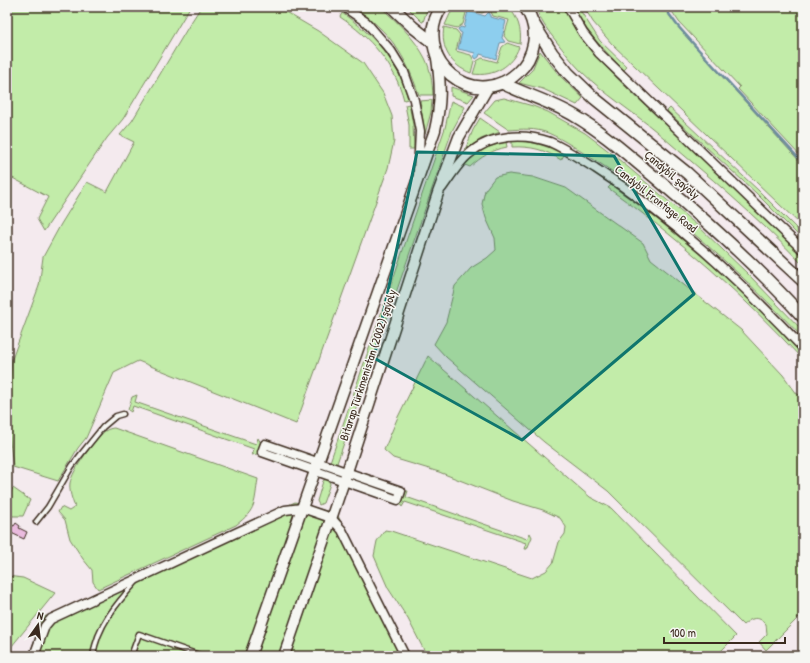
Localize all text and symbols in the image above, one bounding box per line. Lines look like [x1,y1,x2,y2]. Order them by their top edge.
street label: Çandybil şaýoly [641,146,704,203]
street label: Candybil Frontage Road [611,161,702,237]
street label: Bitarap Türkmenistan (2002) şaýoly [335,287,400,443]
north arrow [18,605,58,645]
text: N [36,608,45,623]
scale bar [664,619,785,645]
text: 100 m [670,624,696,641]

